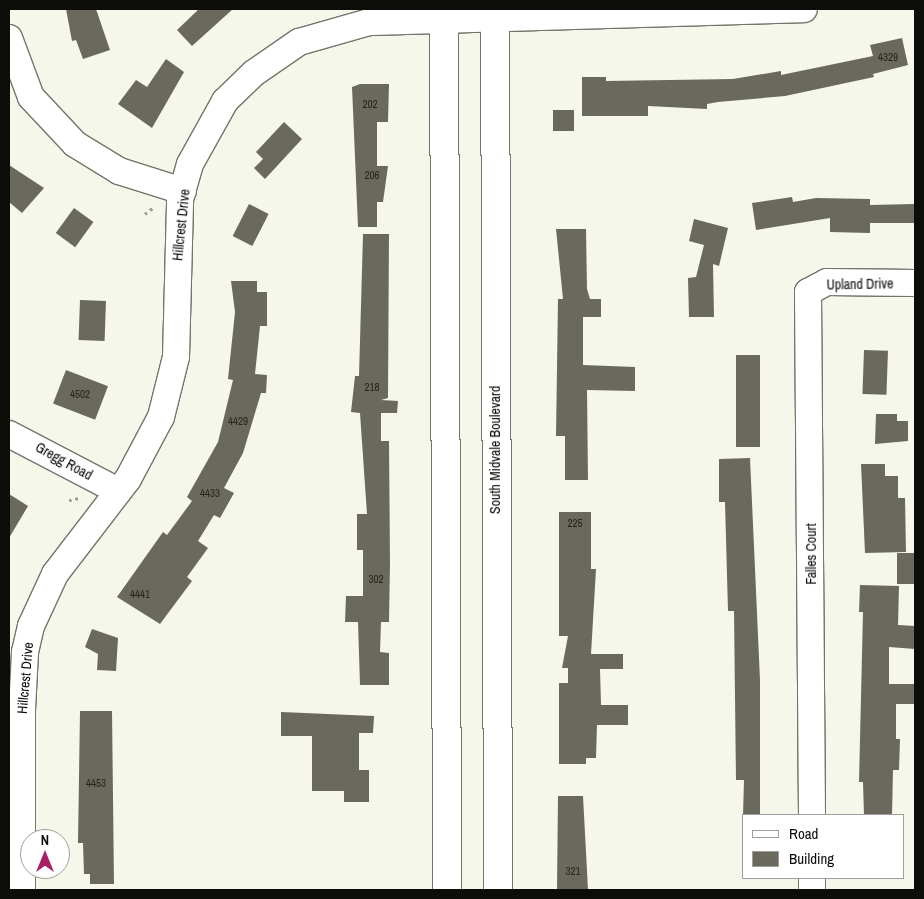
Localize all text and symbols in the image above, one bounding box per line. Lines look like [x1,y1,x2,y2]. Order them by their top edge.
house number: 4329 [878,50,898,64]
house number: 202 [362,97,378,111]
house number: 206 [364,168,380,182]
street label: Hillcrest Drive [169,188,193,262]
street label: Upland Drive [826,275,894,293]
house number: 218 [364,380,380,394]
street label: South Midvale Boulevard [487,386,503,514]
house number: 4502 [70,387,90,401]
house number: 4429 [228,414,248,428]
street label: Gregg Road [33,438,95,484]
house number: 4433 [200,486,220,500]
house number: 225 [567,516,583,530]
street label: Falles Court [803,523,819,585]
house number: 302 [368,572,384,586]
house number: 4441 [130,587,150,601]
street label: Hillcrest Drive [13,641,37,715]
house number: 4453 [86,776,106,790]
legend [742,814,904,879]
text: Road [789,823,818,844]
north arrow [20,829,70,879]
text: N [41,831,49,849]
text: Building [789,848,834,869]
house number: 321 [565,864,581,878]

